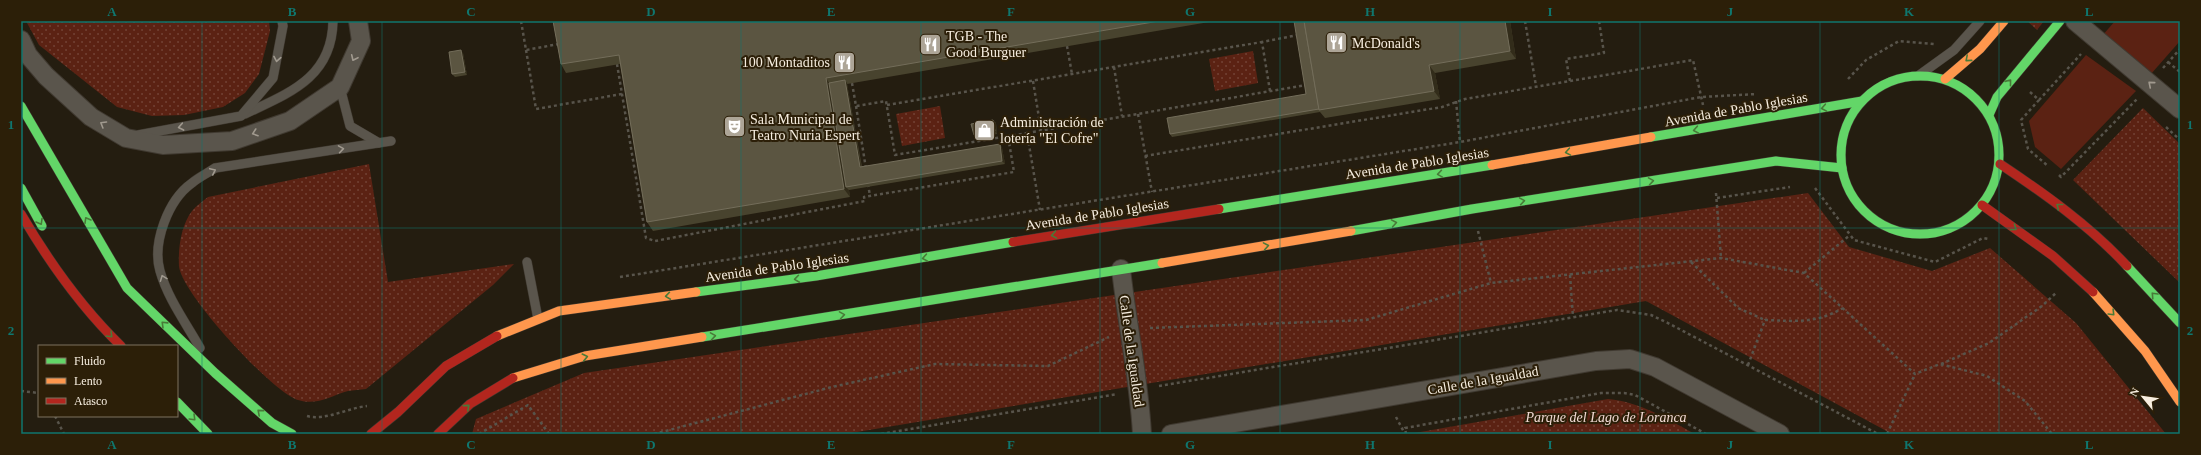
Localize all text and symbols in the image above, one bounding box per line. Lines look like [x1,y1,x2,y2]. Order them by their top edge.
text: A [107,4,117,19]
text: B [288,4,297,19]
text: C [466,4,476,19]
text: D [646,4,656,19]
text: E [827,4,835,19]
text: F [1007,4,1015,19]
text: G [1185,4,1195,19]
text: H [1365,4,1375,19]
text: I [1547,4,1553,19]
text: J [1727,4,1734,19]
text: K [1904,4,1915,19]
text: L [2085,4,2094,19]
place label: TGB - The Good Burguer [946,29,1027,60]
restaurant icon: McDonald's [1324,30,1350,56]
restaurant icon: TGB - The Good Burguer [918,31,944,57]
place label: McDonald's [1352,36,1420,51]
restaurant icon: 100 Montaditos [832,49,858,75]
one-way arrow [351,54,359,61]
place label: 100 Montaditos [742,55,830,70]
one-way arrow [1965,55,1973,62]
one-way arrow [273,56,282,63]
one-way arrow [2005,79,2012,86]
one-way arrow [2148,81,2155,88]
street label: Avenida de Pablo Iglesias [1664,90,1809,129]
one-way arrow [1821,103,1827,112]
place label: Sala Municipal de Teatro Nuria Espert [750,112,860,143]
theatre icon: Sala Municipal de Teatro Nuria Espert [722,114,748,140]
place label: Administración de lotería "El Cofre" [1000,115,1104,146]
text: 1 [8,117,14,132]
shop icon: Administración de lotería "El Cofre" [972,117,998,143]
text: 1 [2187,117,2193,132]
one-way arrow [100,121,107,128]
one-way arrow [178,122,184,131]
one-way arrow [1693,126,1699,134]
one-way arrow [251,129,258,137]
one-way arrow [338,145,344,154]
street label: Avenida de Pablo Iglesias [1344,145,1490,182]
one-way arrow [1565,147,1571,156]
one-way arrow [209,168,216,176]
one-way arrow [1437,169,1443,177]
one-way arrow [1647,177,1654,186]
street label: Avenida de Pablo Iglesias [1024,196,1170,233]
one-way arrow [1519,197,1525,206]
one-way arrow [2056,203,2063,210]
one-way arrow [85,217,92,224]
one-way arrow [36,218,43,225]
one-way arrow [1391,219,1397,228]
one-way arrow [2010,223,2017,231]
one-way arrow [1050,231,1057,239]
one-way arrow [1263,242,1269,251]
street label: Avenida de Pablo Iglesias [704,250,850,285]
one-way arrow [922,253,929,261]
one-way arrow [159,274,167,281]
one-way arrow [794,274,800,283]
one-way arrow [665,291,671,300]
one-way arrow [2151,292,2158,299]
street label: Calle de la Igualdad [1116,294,1147,408]
one-way arrow [2107,308,2114,316]
one-way arrow [838,311,845,320]
one-way arrow [161,321,169,329]
text: 2 [8,323,14,338]
text: 2 [2187,323,2193,338]
one-way arrow [105,330,113,338]
one-way arrow [710,332,716,341]
legend [38,345,178,417]
one-way arrow [582,353,588,361]
text: Fluido [74,354,105,368]
street label: Calle de la Igualdad [1426,363,1540,398]
text: Lento [74,374,102,388]
north arrow [2123,377,2163,417]
text: N [2127,386,2141,399]
text: Atasco [74,394,107,408]
one-way arrow [462,405,470,412]
one-way arrow [257,410,264,417]
park label: Parque del Lago de Loranca [1524,410,1687,425]
one-way arrow [188,413,196,421]
text: A [107,437,117,452]
text: B [288,437,297,452]
text: C [466,437,476,452]
text: D [646,437,656,452]
text: E [827,437,835,452]
text: F [1007,437,1015,452]
text: G [1185,437,1195,452]
text: H [1365,437,1375,452]
text: I [1547,437,1553,452]
text: J [1727,437,1734,452]
text: K [1904,437,1915,452]
text: L [2085,437,2094,452]

